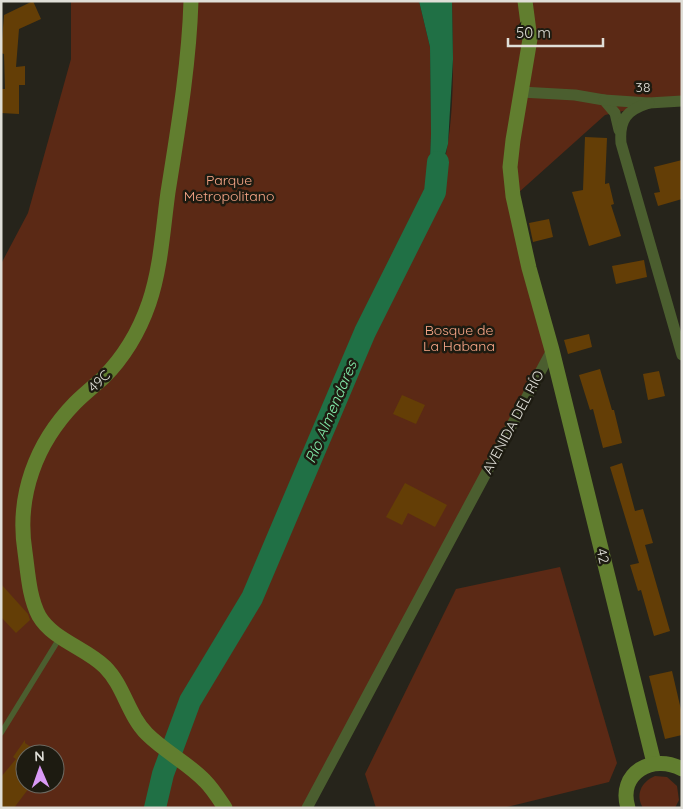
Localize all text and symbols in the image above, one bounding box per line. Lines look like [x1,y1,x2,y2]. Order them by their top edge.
scale bar [508,15,603,47]
text: 50 m [516,23,551,42]
street label: 38 [636,78,650,96]
park label: Parque Metropolitano [184,171,274,205]
park label: Bosque de La Habana [423,321,495,355]
water label: Río Almendares [300,357,361,466]
street label: 49C [84,366,114,396]
street label: AVENIDA DEL RÍO [478,367,548,477]
street label: 42 [592,546,614,566]
north arrow [15,744,65,794]
text: N [34,747,45,765]

